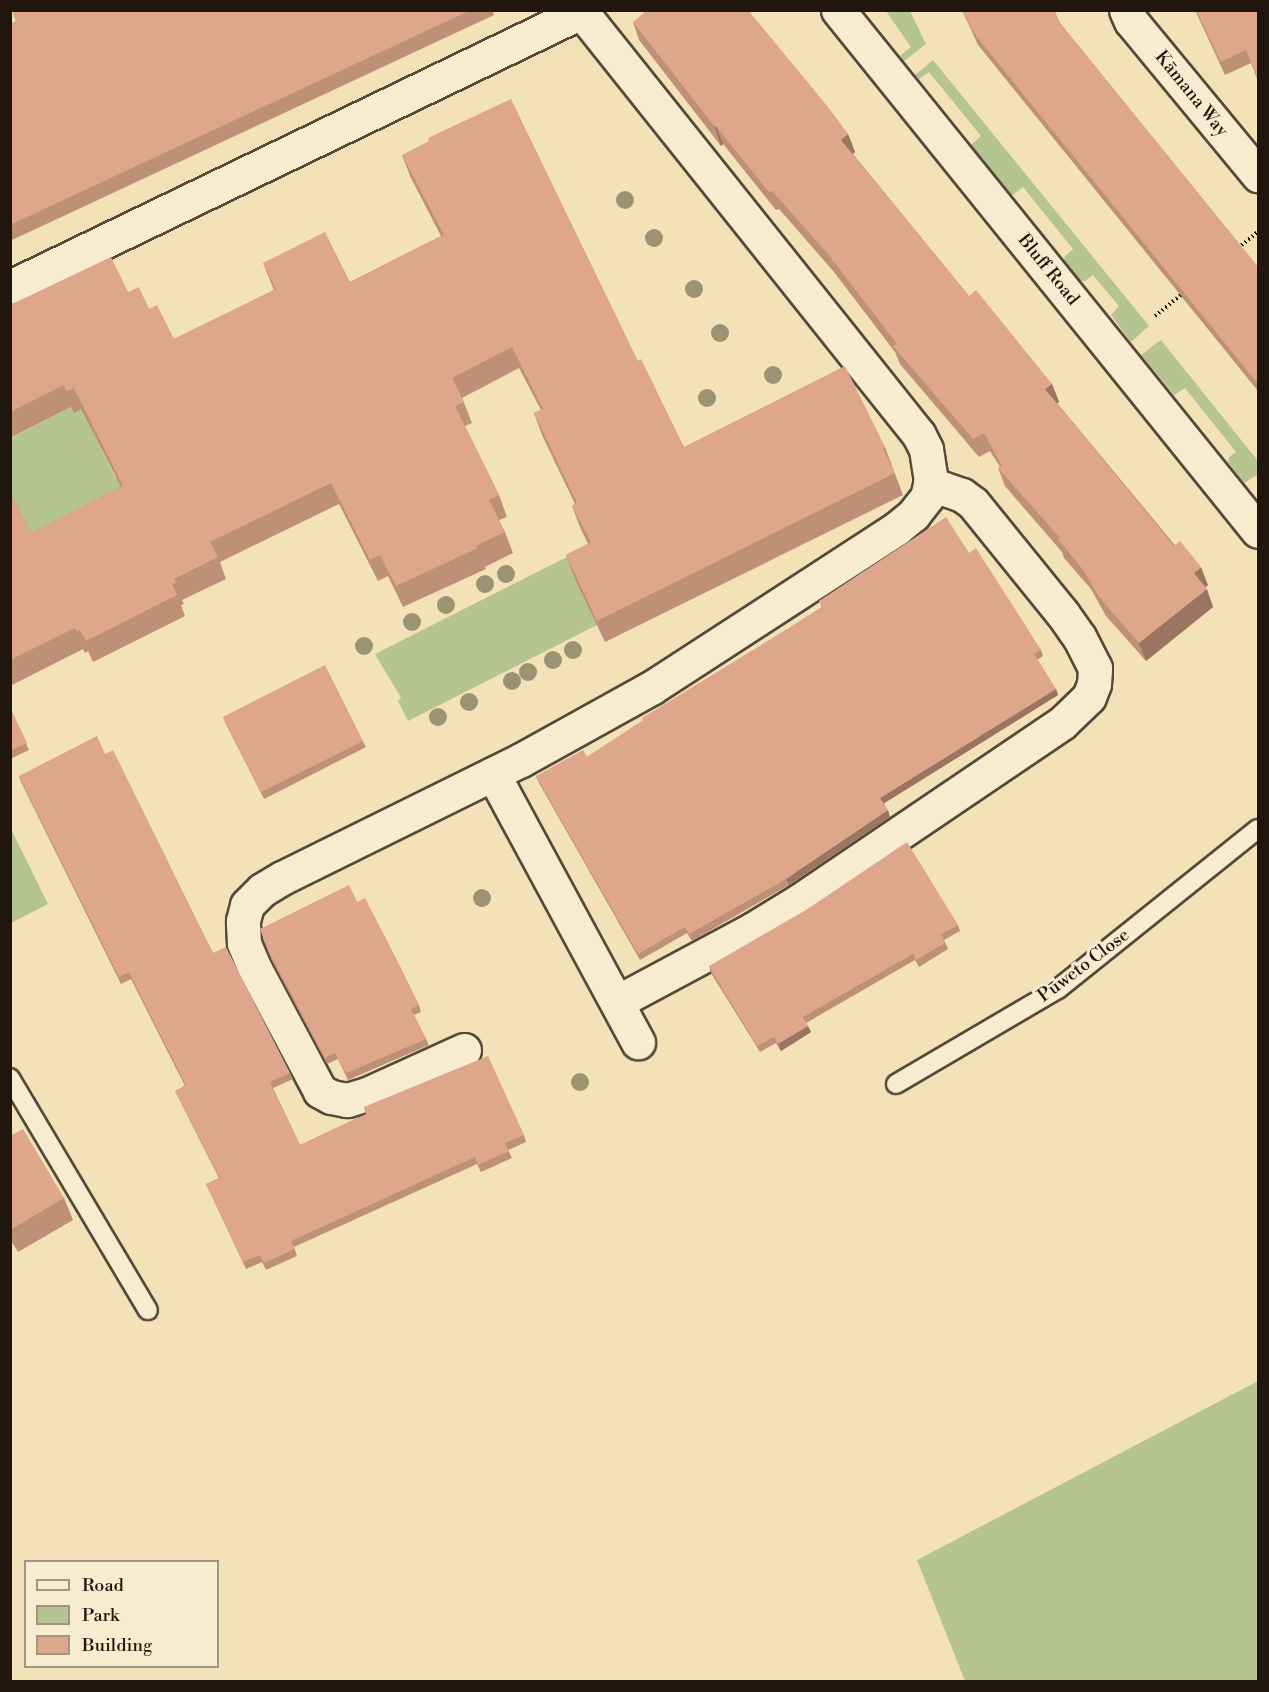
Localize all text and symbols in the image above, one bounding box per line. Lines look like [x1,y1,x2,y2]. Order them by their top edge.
street label: Kāmana Way [1150,47,1232,141]
street label: Bluff Road [1013,230,1083,310]
street label: Pūweto Close [1034,925,1134,1007]
legend [24,1560,219,1668]
text: Road [82,1574,124,1597]
text: Park [82,1604,119,1627]
text: Building [82,1634,152,1657]

